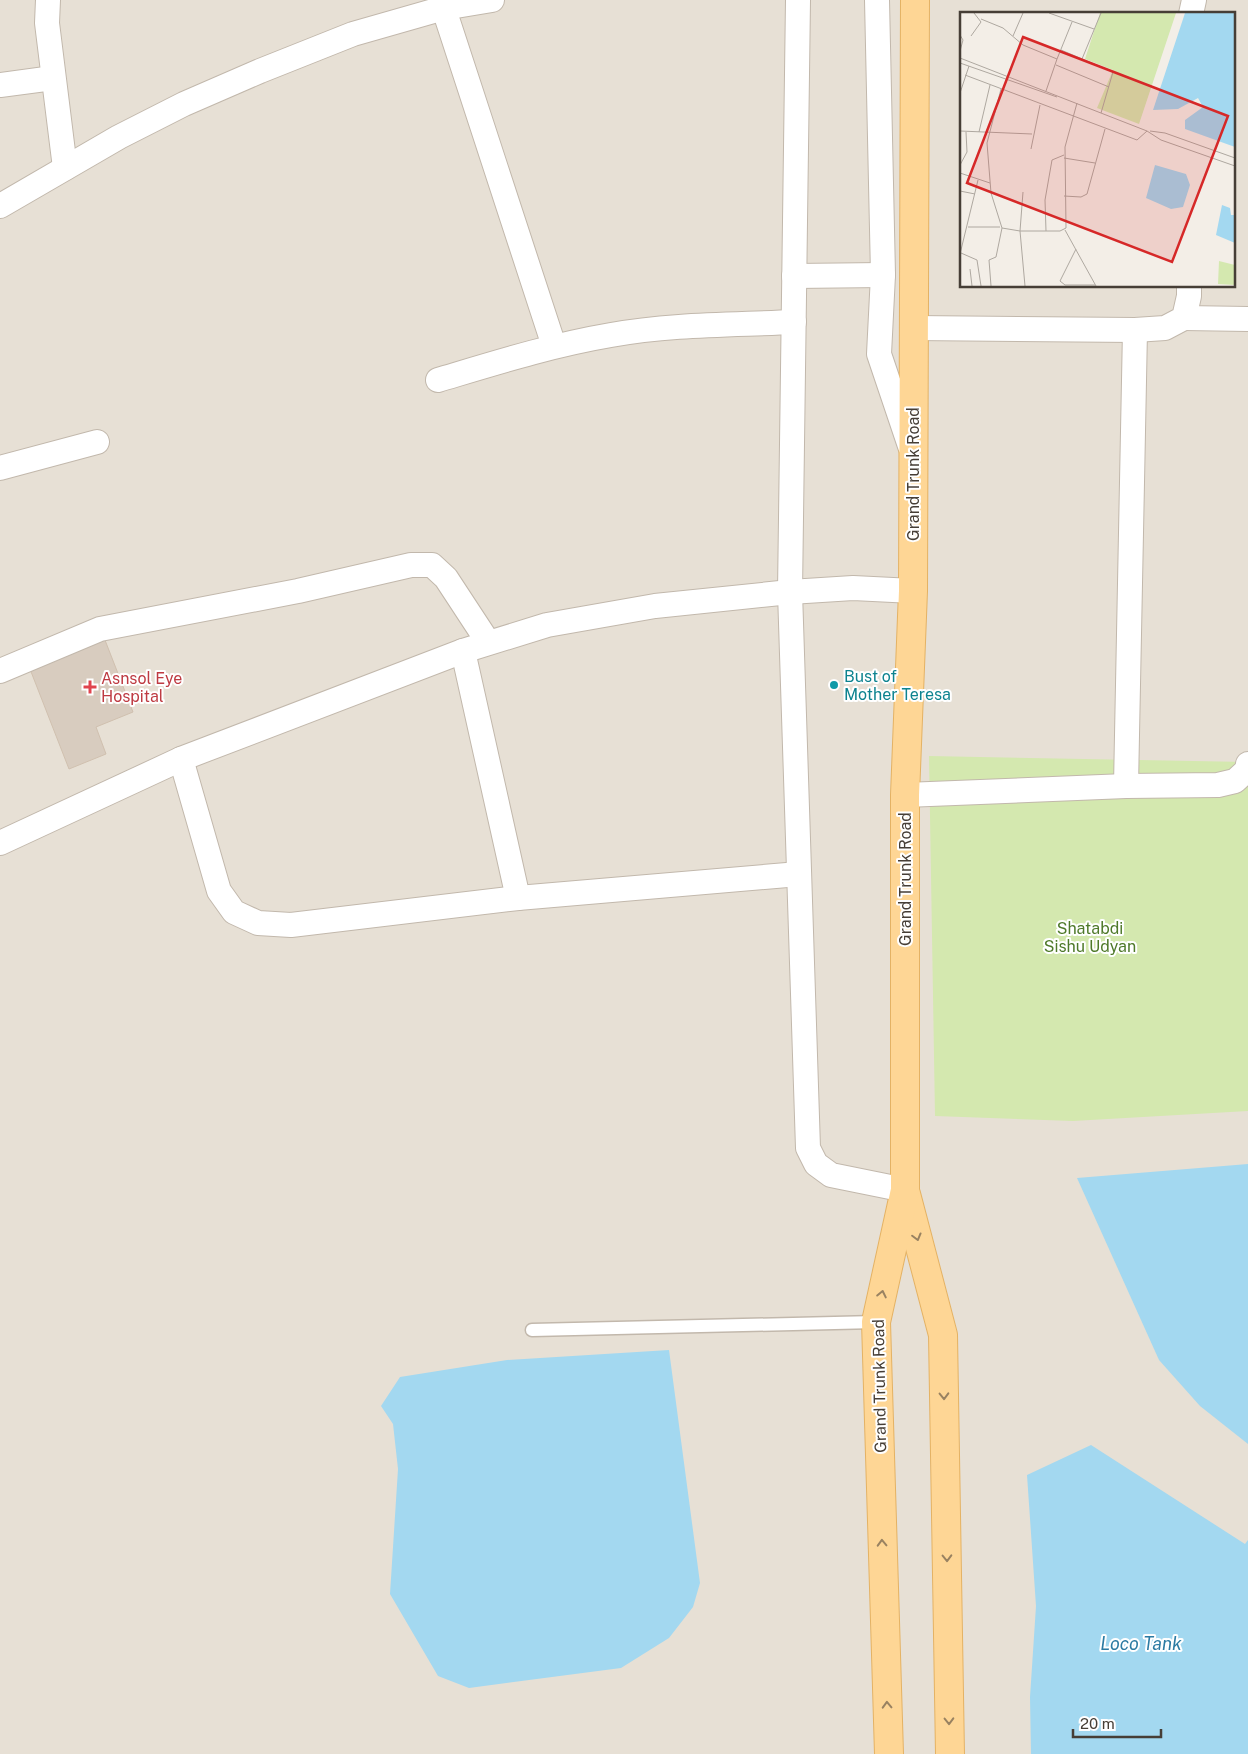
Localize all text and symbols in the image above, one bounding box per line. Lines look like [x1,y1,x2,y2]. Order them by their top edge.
inset map [960,12,1236,288]
street label: Grand Trunk Road [904,407,923,541]
place label: Bust of Mother Teresa [844,667,951,704]
place label: Asnsol Eye Hospital [101,669,182,706]
marker: Bust of Mother Teresa [828,679,840,691]
marker: Asnsol Eye Hospital [83,680,97,694]
street label: Grand Trunk Road [896,812,915,946]
park label: Shatabdi Sishu Udyan [1044,919,1136,956]
one-way arrow [912,1232,922,1240]
one-way arrow [876,1289,887,1298]
street label: Grand Trunk Road [869,1319,890,1453]
one-way arrow [939,1392,949,1400]
one-way arrow [877,1539,888,1547]
one-way arrow [942,1555,952,1563]
water label: Loco Tank [1100,1633,1182,1654]
one-way arrow [882,1701,893,1709]
scale bar [1073,1706,1160,1738]
text: 20 m [1080,1715,1115,1732]
one-way arrow [944,1718,954,1725]

